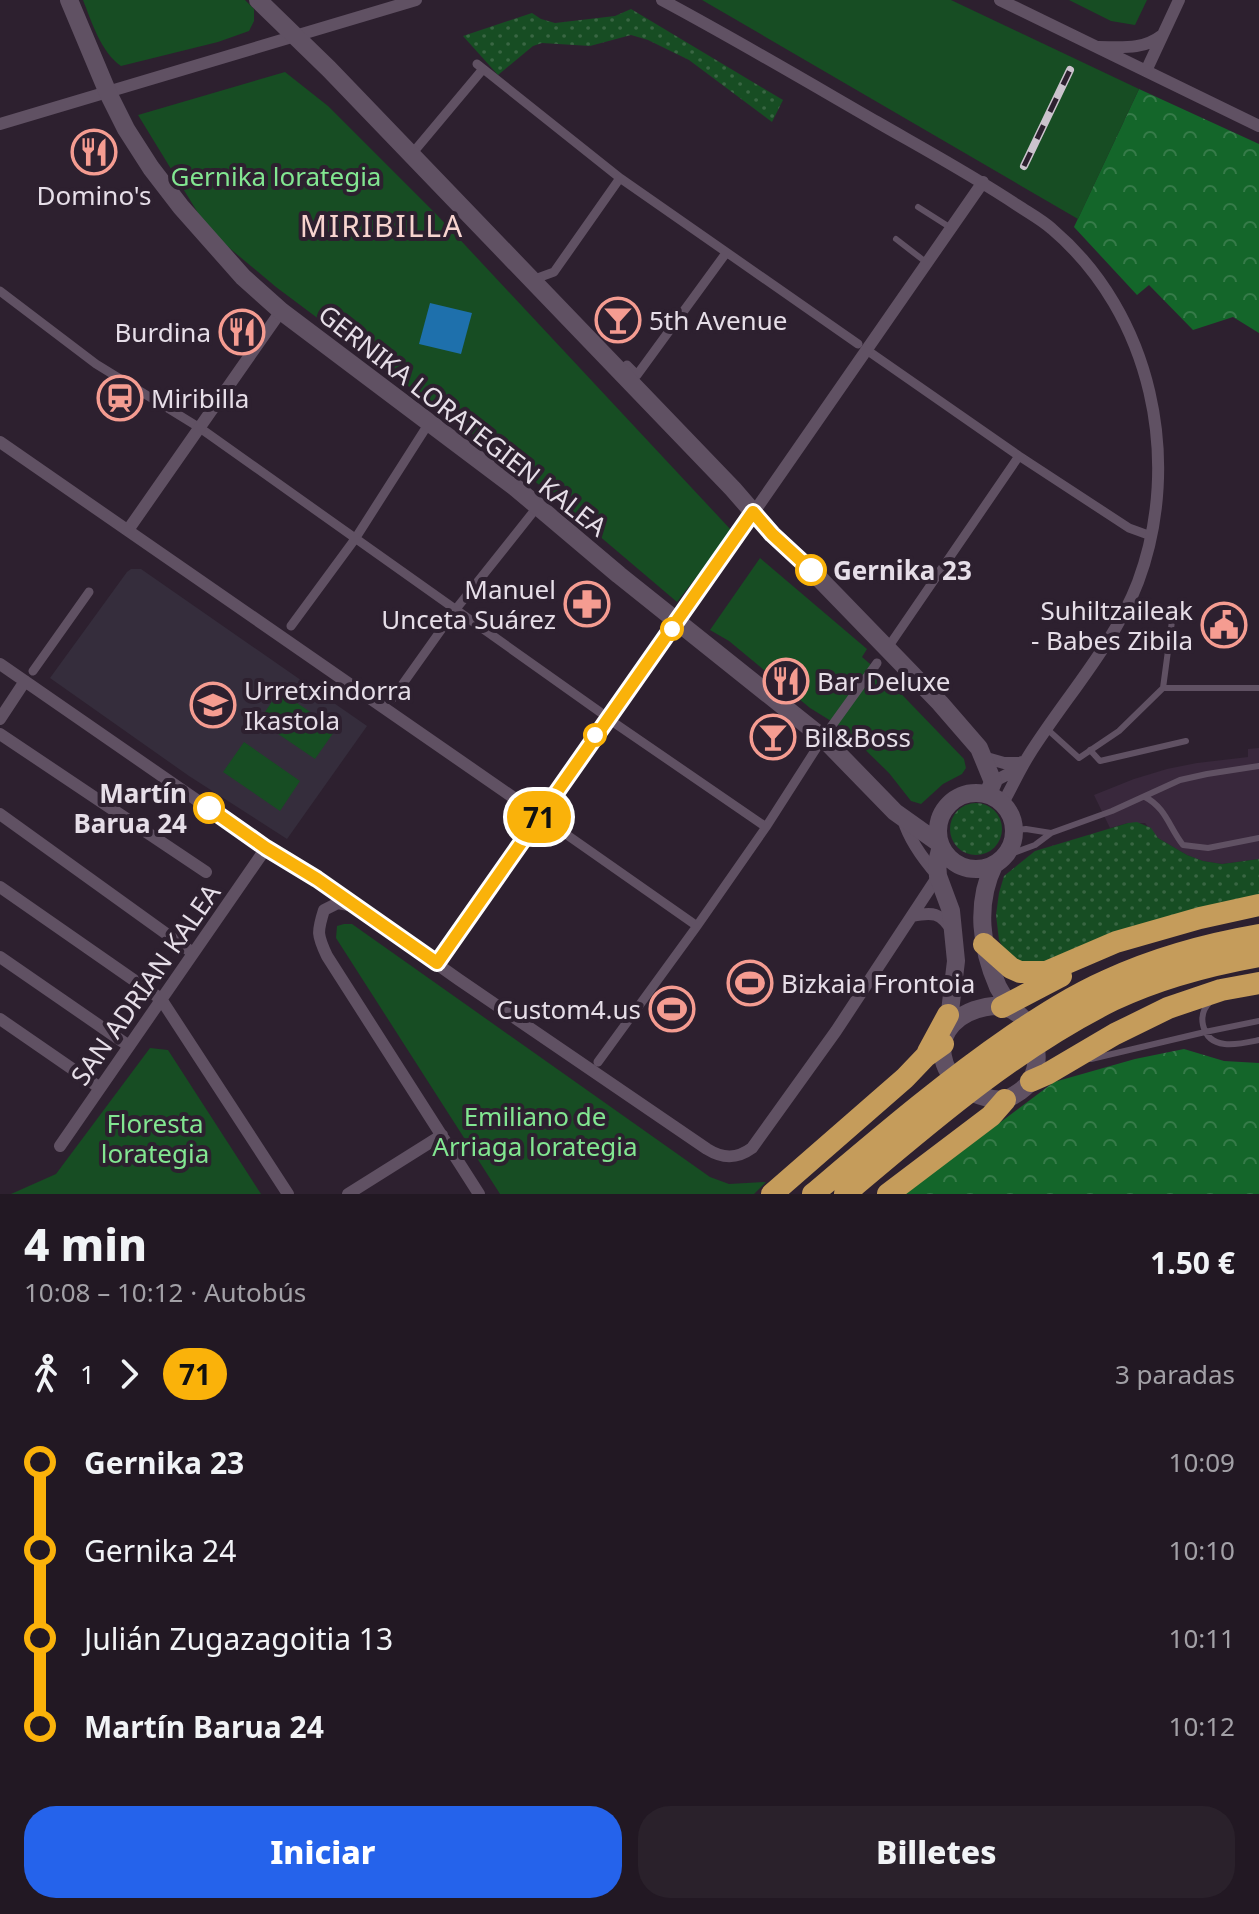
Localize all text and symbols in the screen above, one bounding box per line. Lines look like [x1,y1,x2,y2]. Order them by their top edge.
restaurant icon: Domino's [70,128,118,176]
park label: Gernika lorategia [171,158,381,194]
place label: Domino's [37,177,151,213]
district label: MIRIBILLA [300,205,464,246]
street label: GERNIKA LORATEGIEN KALEA [311,296,615,544]
bar icon: 5th Avenue [594,296,642,344]
place label: 5th Avenue [649,302,787,338]
restaurant icon: Burdina [218,308,266,356]
place label: Burdina [114,314,211,350]
station icon: Miribilla [96,374,144,422]
place label: Miribilla [151,380,249,416]
place label: Gernika 23 [833,552,972,588]
marker: Gernika 23 [796,555,826,585]
place label: Manuel Unceta Suárez [381,571,556,637]
pharmacy icon: Manuel Unceta Suárez [563,580,611,628]
place label: Suhiltzaileak - Babes Zibila [1031,592,1193,658]
public building icon: Suhiltzaileak - Babes Zibila [1200,601,1248,649]
unlabelled marker [661,618,683,640]
restaurant icon: Bar Deluxe [762,657,810,705]
place label: Bar Deluxe [817,663,950,699]
place label: Urretxindorra Ikastola [244,672,412,738]
school or university icon: Urretxindorra Ikastola [189,681,237,729]
bar icon: Bil&Boss [749,713,797,761]
place label: Bil&Boss [804,719,911,755]
unlabelled marker [584,724,606,746]
place label: Martín Barua 24 [74,775,187,841]
line badge: 71 [503,791,575,843]
marker: Martín Barua 24 [194,793,224,823]
text: 71 [523,798,555,836]
street label: SAN ADRIAN KALEA [62,876,228,1092]
sports icon: Bizkaia Frontoia [726,959,774,1007]
place label: Bizkaia Frontoia [781,965,975,1001]
sports icon: Custom4.us [648,985,696,1033]
place label: Custom4.us [496,991,641,1027]
park label: Emiliano de Arriaga lorategia [432,1098,638,1164]
park label: Floresta lorategia [101,1105,209,1171]
text: 4 min [24,1214,147,1274]
text: 1.50 € [1150,1242,1235,1283]
text: 10:08 – 10:12 · Autobús [24,1274,306,1310]
icon: walk [24,1352,68,1396]
icon: forward [107,1352,151,1396]
text: 71 [179,1355,211,1393]
text: 1 [80,1356,95,1392]
text: 3 paradas [1115,1356,1235,1392]
text: Gernika 23 [84,1442,244,1483]
text: 10:09 [1169,1444,1235,1480]
text: Gernika 24 [84,1530,236,1571]
text: 10:10 [1169,1532,1235,1568]
text: Julián Zugazagoitia 13 [84,1618,393,1659]
text: 10:11 [1169,1620,1235,1656]
text: Martín Barua 24 [84,1706,324,1747]
text: 10:12 [1169,1708,1235,1744]
button: Iniciar [24,1806,622,1898]
button: Billetes [638,1806,1235,1898]

